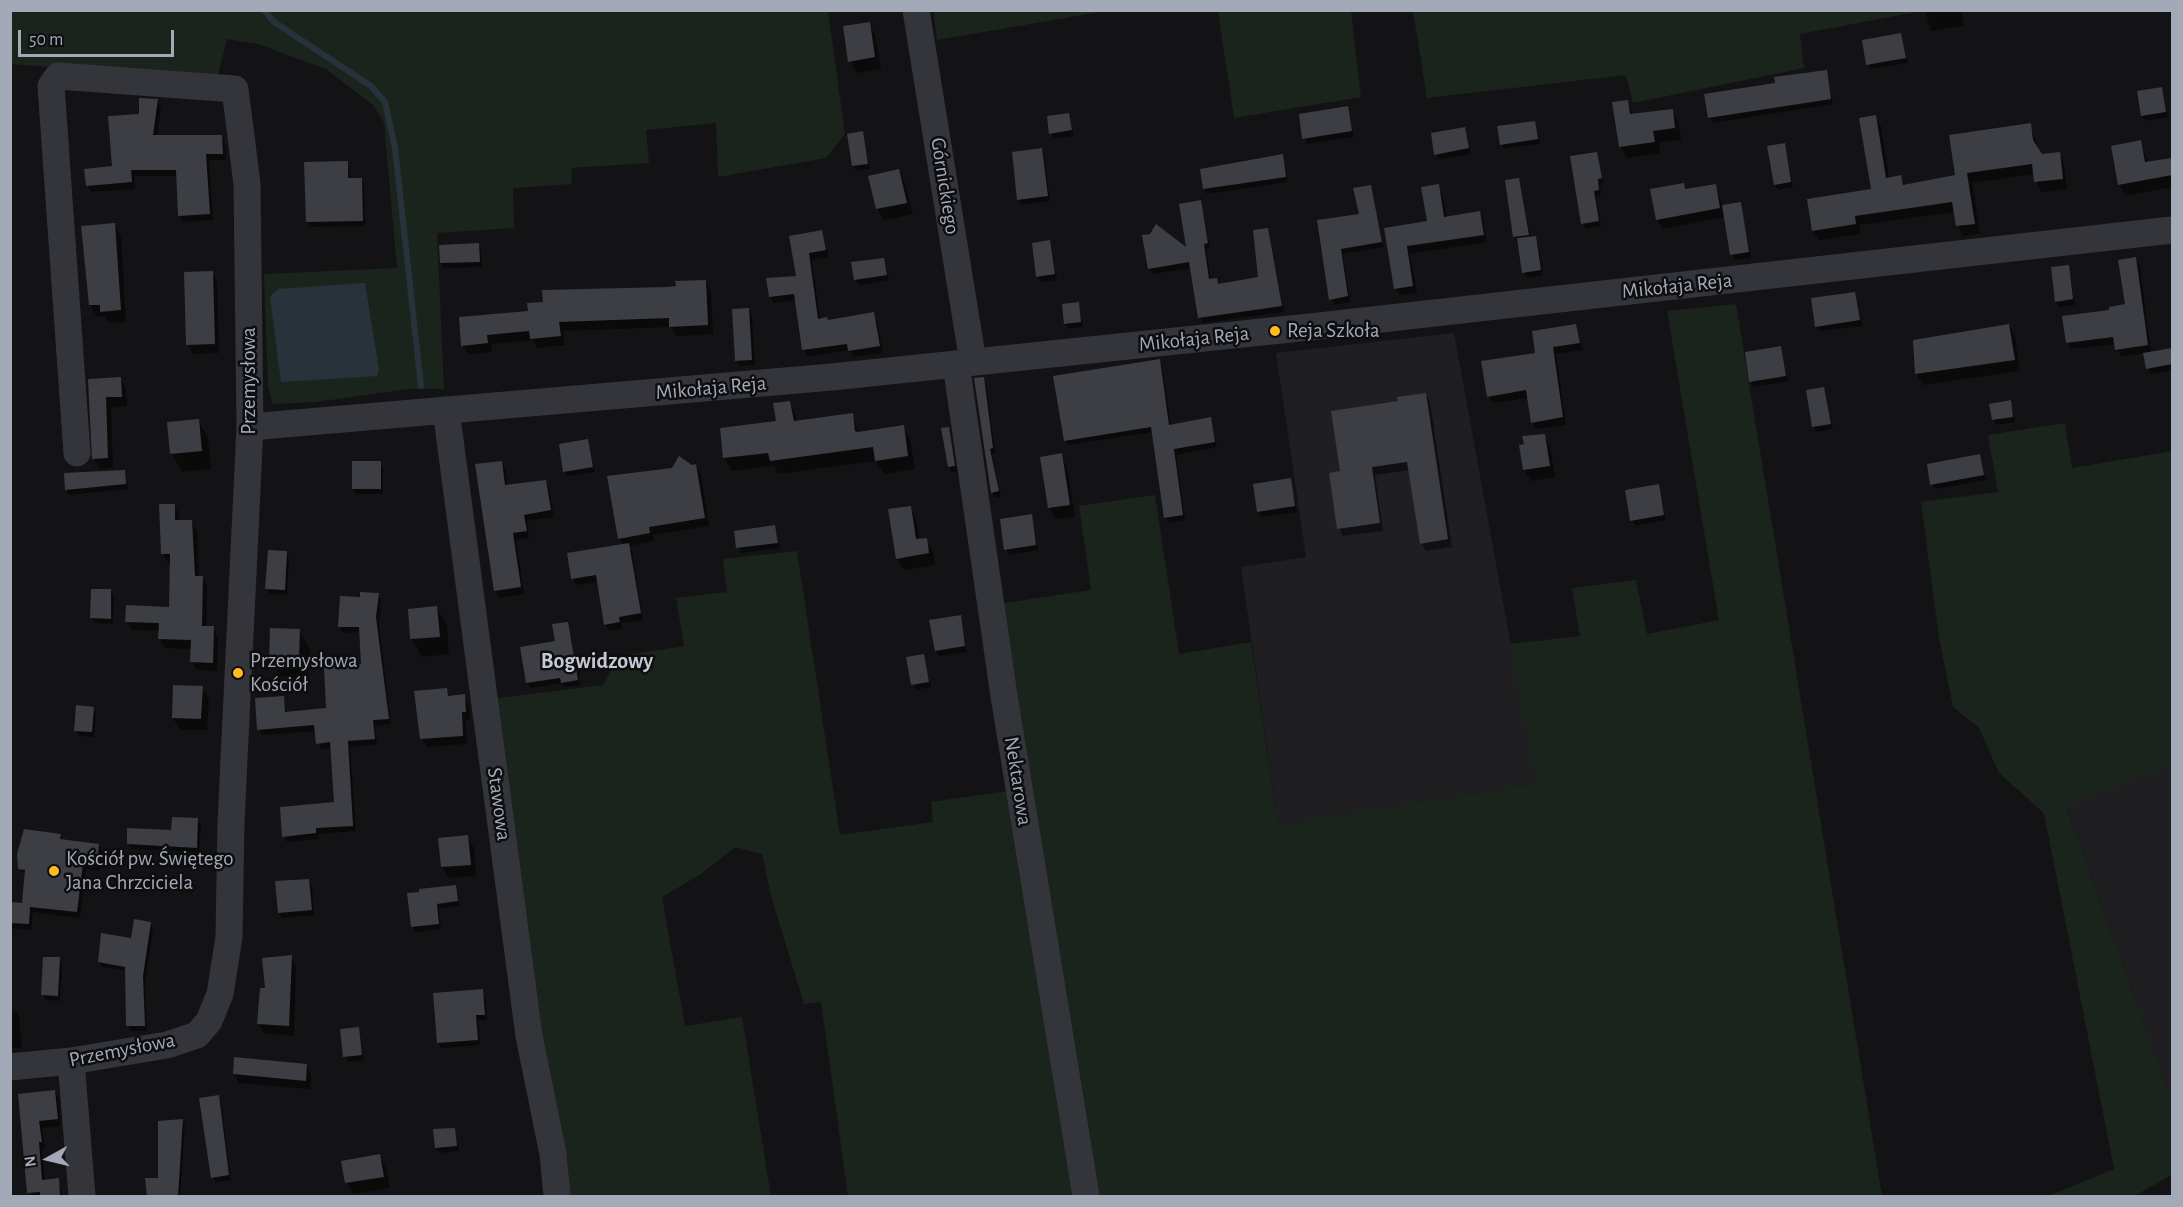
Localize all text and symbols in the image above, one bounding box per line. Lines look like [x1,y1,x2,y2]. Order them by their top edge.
scale bar [21,18,177,56]
text: 50 m [29,31,63,49]
street label: Górnickiego [925,136,965,236]
street label: Mikołaja Reja [1621,268,1733,304]
place label: Reja Szkoła [1287,318,1380,344]
street label: Mikołaja Reja [1138,321,1250,357]
marker: Reja Szkoła [1268,324,1282,338]
street label: Przemysłowa [236,327,262,435]
street label: Mikołaja Reja [655,371,767,405]
place label: Przemysłowa Kościół [250,648,358,698]
district label: Bogwidzowy [541,648,653,674]
marker: Przemysłowa Kościół [231,666,245,680]
street label: Nektarowa [999,735,1037,827]
street label: Stawowa [481,766,517,842]
place label: Kościół pw. Świętego Jana Chrzciciela [66,846,234,896]
marker: Kościół pw. Świętego Jana Chrzciciela [47,864,61,878]
street label: Przemysłowa [67,1027,177,1073]
north arrow [18,1129,78,1189]
text: N [21,1155,39,1168]

